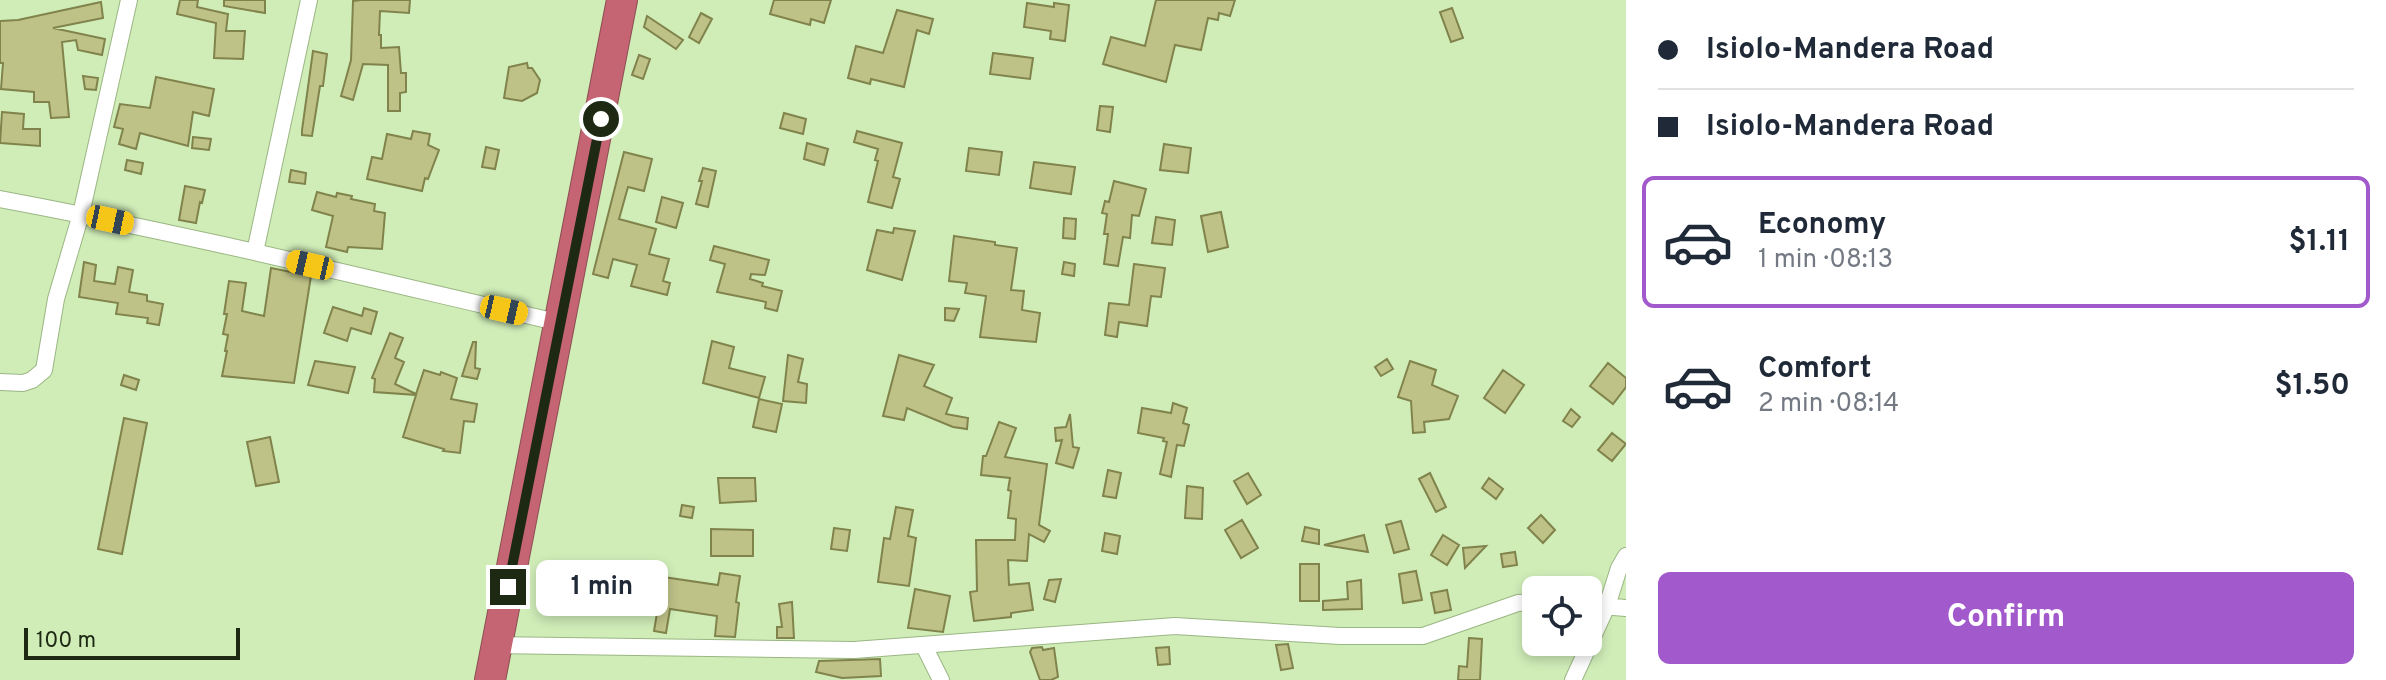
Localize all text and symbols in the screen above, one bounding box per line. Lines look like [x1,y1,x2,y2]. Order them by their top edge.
text: Isiolo-Mandera Road [1706,32,1994,69]
route start [583,101,619,137]
text: Isiolo-Mandera Road [1706,109,1994,146]
car [84,203,136,237]
icon: car [1662,206,1734,278]
text: Economy [1758,207,1886,244]
text: $1.11 [2288,224,2350,261]
text: 1 min · 08:13 [1758,244,1893,277]
car [284,248,336,282]
car [478,293,530,327]
icon: car [1662,350,1734,422]
text: Comfort [1758,351,1871,388]
text: $1.50 [2274,368,2350,405]
text: 2 min · 08:14 [1758,388,1899,421]
callout: 1 min [536,559,668,615]
route end [490,569,526,605]
text: 1 min [571,571,633,604]
button: Confirm [1658,572,2354,664]
map controls [1522,576,1602,656]
button: locate [1522,576,1602,656]
scale bar [24,624,240,660]
text: 100 m [36,628,96,655]

